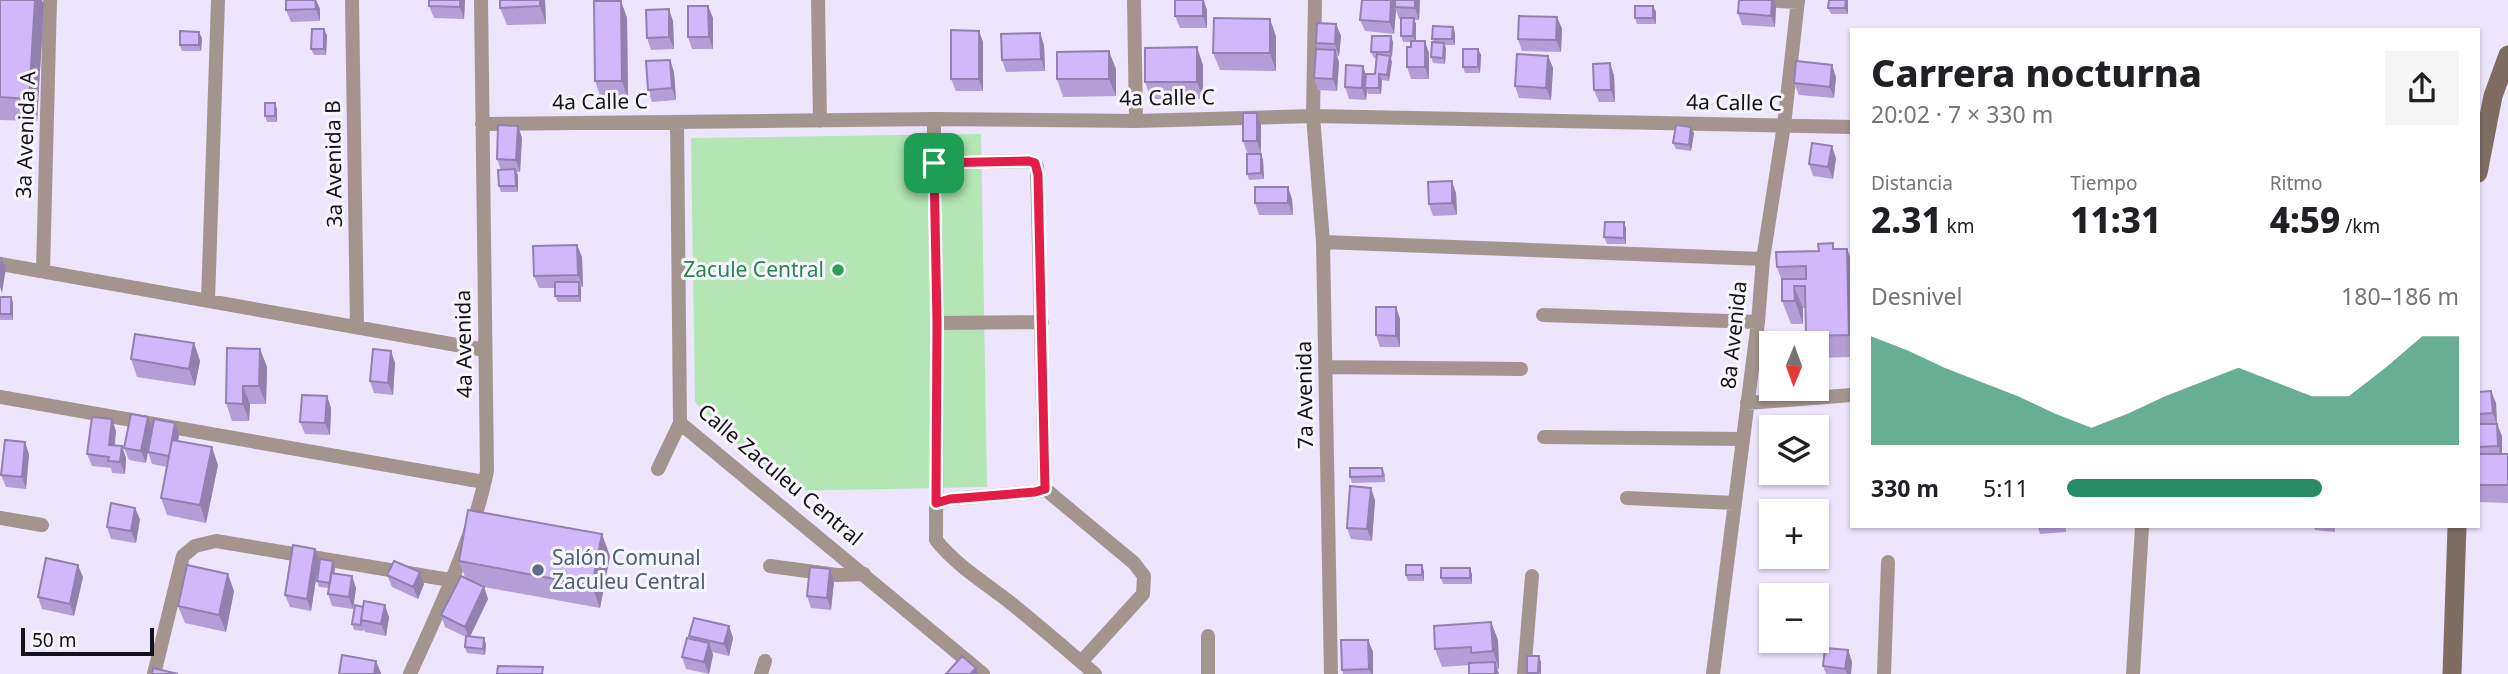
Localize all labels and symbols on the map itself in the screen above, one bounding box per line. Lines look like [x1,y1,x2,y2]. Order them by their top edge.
street label: 3a Avenida A [9,70,41,199]
street label: 4a Calle C [1119,82,1215,112]
street label: 4a Calle C [552,86,648,116]
street label: 4a Calle C [1686,87,1782,117]
street label: 3a Avenida B [318,100,348,228]
pin [904,133,964,193]
place label: Zacule Central [683,255,824,283]
marker: Zacule Central [830,262,846,278]
street label: 8a Avenida [1713,280,1753,390]
street label: 4a Avenida [448,290,478,398]
north arrow [1759,331,1829,401]
street label: 7a Avenida [1289,341,1319,449]
street label: Calle Zaculeu Central [692,397,869,551]
place label: Salón Comunal Zaculeu Central [552,543,706,595]
marker: Salón Comunal Zaculeu Central [530,562,546,578]
scale bar [21,625,154,657]

